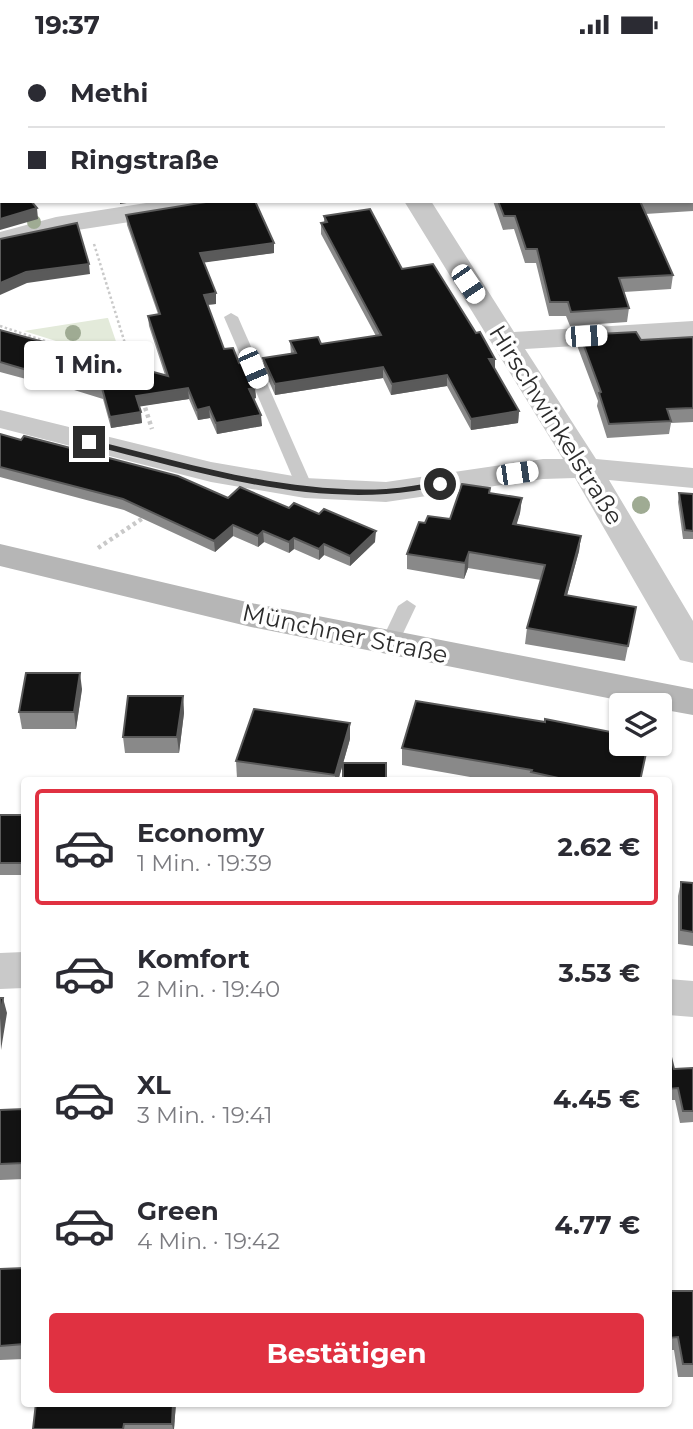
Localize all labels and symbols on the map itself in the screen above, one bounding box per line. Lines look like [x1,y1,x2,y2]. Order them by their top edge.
car [448,261,489,307]
street label: Hirschwinkelstraße [483,320,630,530]
car [565,324,608,348]
callout: 1 Min. [24,341,154,389]
car [236,345,271,391]
route end [73,426,105,458]
car [495,460,540,486]
route start [424,468,456,500]
street label: Münchner Straße [240,598,450,669]

